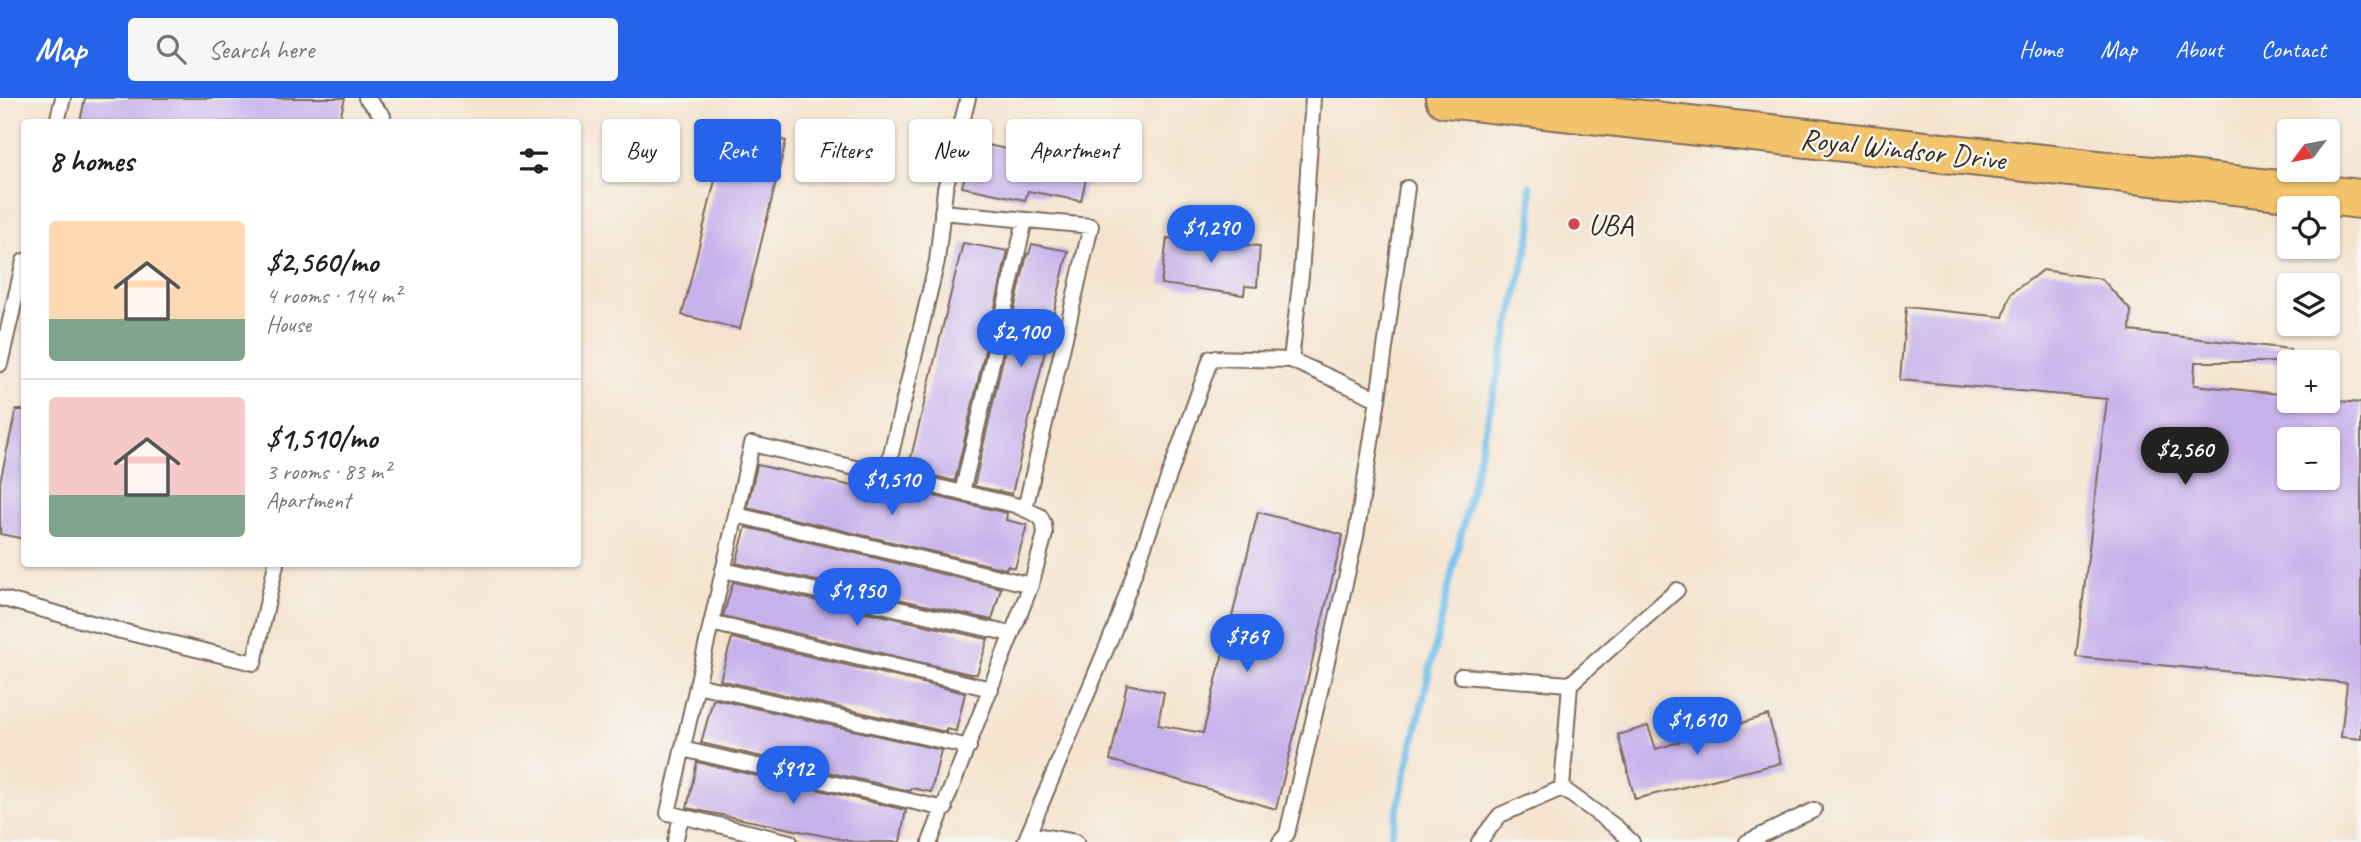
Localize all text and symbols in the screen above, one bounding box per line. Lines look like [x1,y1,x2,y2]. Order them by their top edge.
search box [128,18,618,81]
text: Map [35,28,86,70]
icon: search [152,30,190,68]
text: Search here [208,33,314,66]
text: Home [2019,34,2062,64]
text: Map [2100,34,2137,64]
text: About [2175,34,2223,64]
text: Contact [2261,34,2326,64]
chip: Buy [602,119,680,182]
chip: Rent [694,119,781,182]
chip: Filters [795,119,895,182]
chip: New [909,119,992,182]
chip: Apartment [1006,119,1142,182]
street label: Royal Windsor Drive [1799,119,2010,179]
north arrow [2277,119,2340,182]
map controls [2277,119,2340,490]
text: 8 homes [49,142,134,180]
icon: filters [515,142,553,180]
button: locate [2277,196,2340,259]
place label: UBA [1588,205,1634,243]
pin: $1,290 [1154,206,1268,265]
text: $1,290 [1183,213,1239,242]
marker: UBA [1566,216,1582,232]
text: $2,560/mo [266,243,378,281]
icon: home [105,249,189,333]
button: layers [2277,273,2340,336]
text: 4 rooms · 144 m² [266,281,401,310]
text: House [266,310,311,339]
pin: $2,100 [964,310,1078,369]
text: $2,100 [993,317,1049,346]
button: + [2277,350,2340,413]
text: $1,510/mo [266,419,377,457]
icon: home [105,425,189,509]
button: − [2277,427,2340,490]
pin: $2,560 [2128,428,2242,487]
text: $2,560 [2157,435,2213,464]
text: 3 rooms · 83 m² [266,457,390,486]
pin: $1,510 [835,458,949,517]
text: $1,510 [864,465,920,494]
text: Apartment [266,486,351,515]
pin: $1,950 [800,568,914,628]
text: $1,950 [829,576,885,605]
pin: $769 [1206,614,1288,674]
text: $769 [1226,622,1268,651]
pin: $1,610 [1640,698,1754,757]
text: $1,610 [1669,705,1725,734]
pin: $912 [752,746,834,806]
text: $912 [772,754,814,783]

